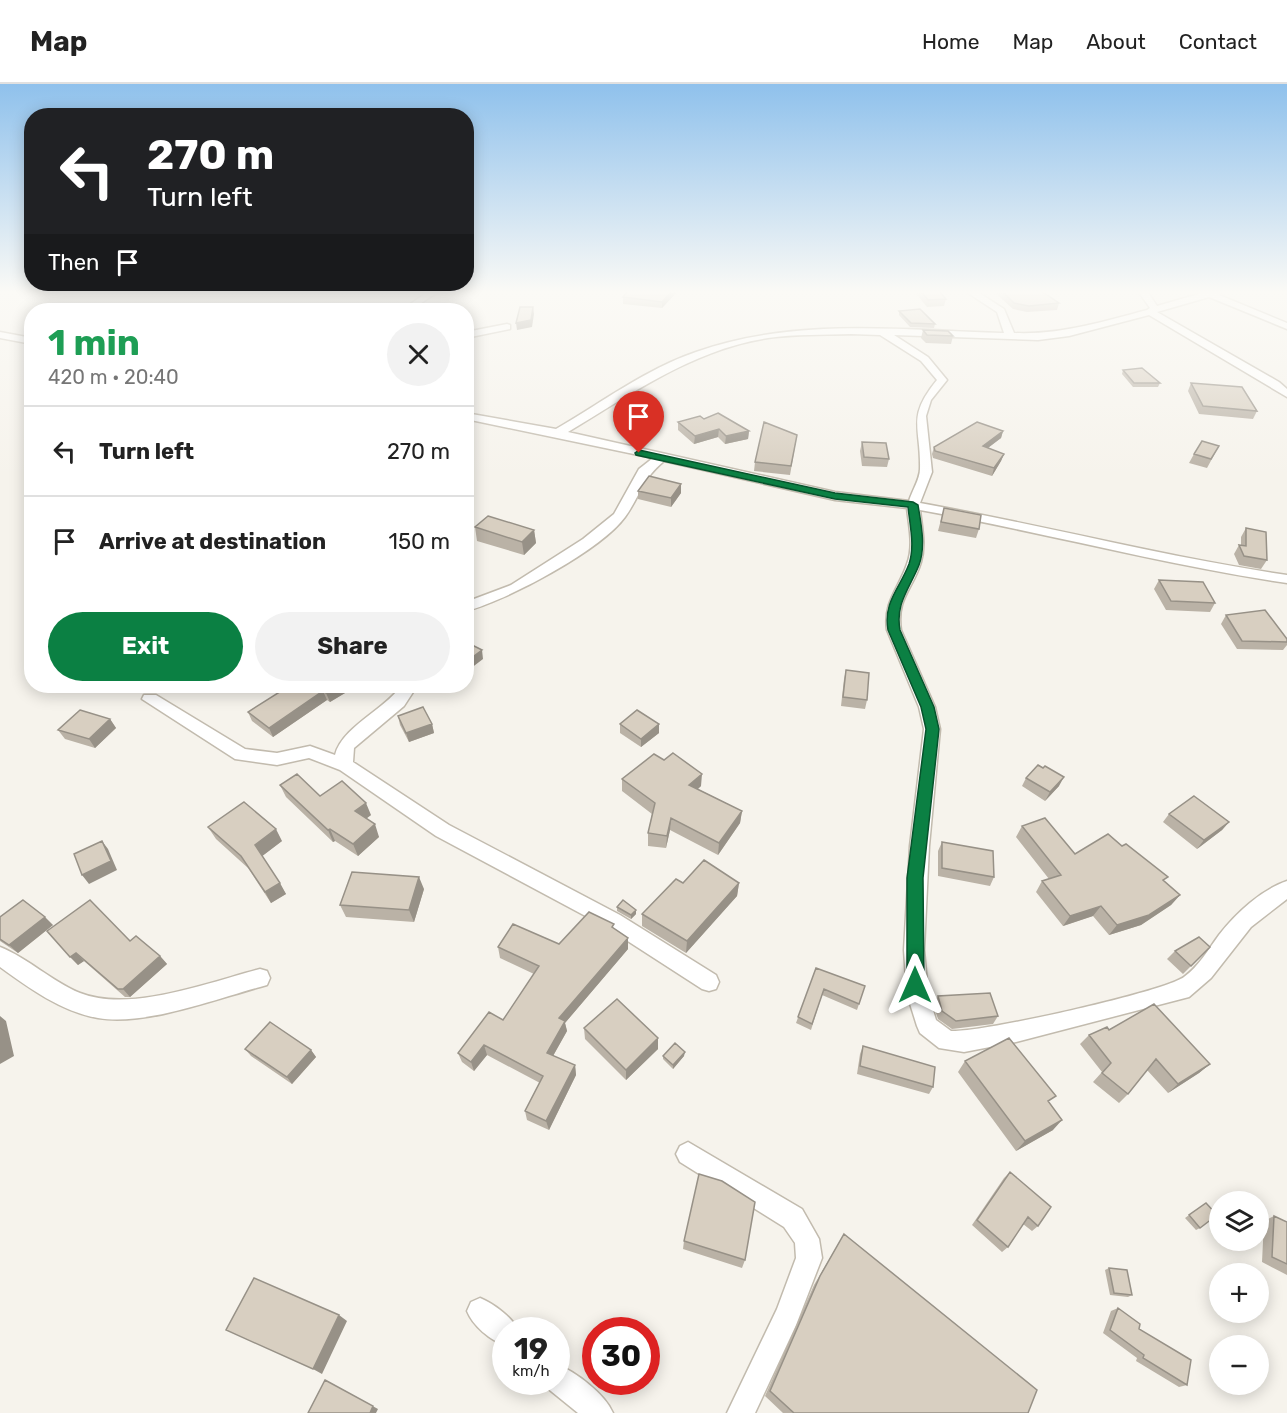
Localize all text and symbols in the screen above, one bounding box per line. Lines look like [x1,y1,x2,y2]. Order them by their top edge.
text: Map [30,25,87,58]
text: Home [922,29,979,54]
text: Map [1012,29,1053,54]
text: About [1086,29,1146,54]
text: Contact [1179,29,1257,54]
text: 270 m [147,130,274,180]
icon: left [48,132,126,210]
text: Turn left [147,181,252,213]
icon: arrive [111,246,144,279]
text: Then [48,249,99,276]
text: 1 min [48,321,140,364]
button: close [387,323,450,386]
text: 420 m · 20:40 [48,365,179,389]
pin [613,391,664,453]
icon: arrive [622,400,655,433]
icon: left [48,435,81,468]
text: Turn left [99,438,194,465]
text: 270 m [387,438,450,465]
icon: arrive [48,525,81,558]
text: Arrive at destination [99,528,326,555]
text: 150 m [389,528,450,555]
button: Exit [48,612,243,681]
button: Share [255,612,450,681]
position arrow [883,953,947,1017]
map controls [1209,1191,1269,1395]
button: layers [1209,1191,1269,1251]
button: + [1209,1263,1269,1323]
speed limit sign: 30 [582,1317,660,1395]
text: 19 [514,1331,548,1367]
button: − [1209,1335,1269,1395]
text: km/h [512,1362,550,1380]

